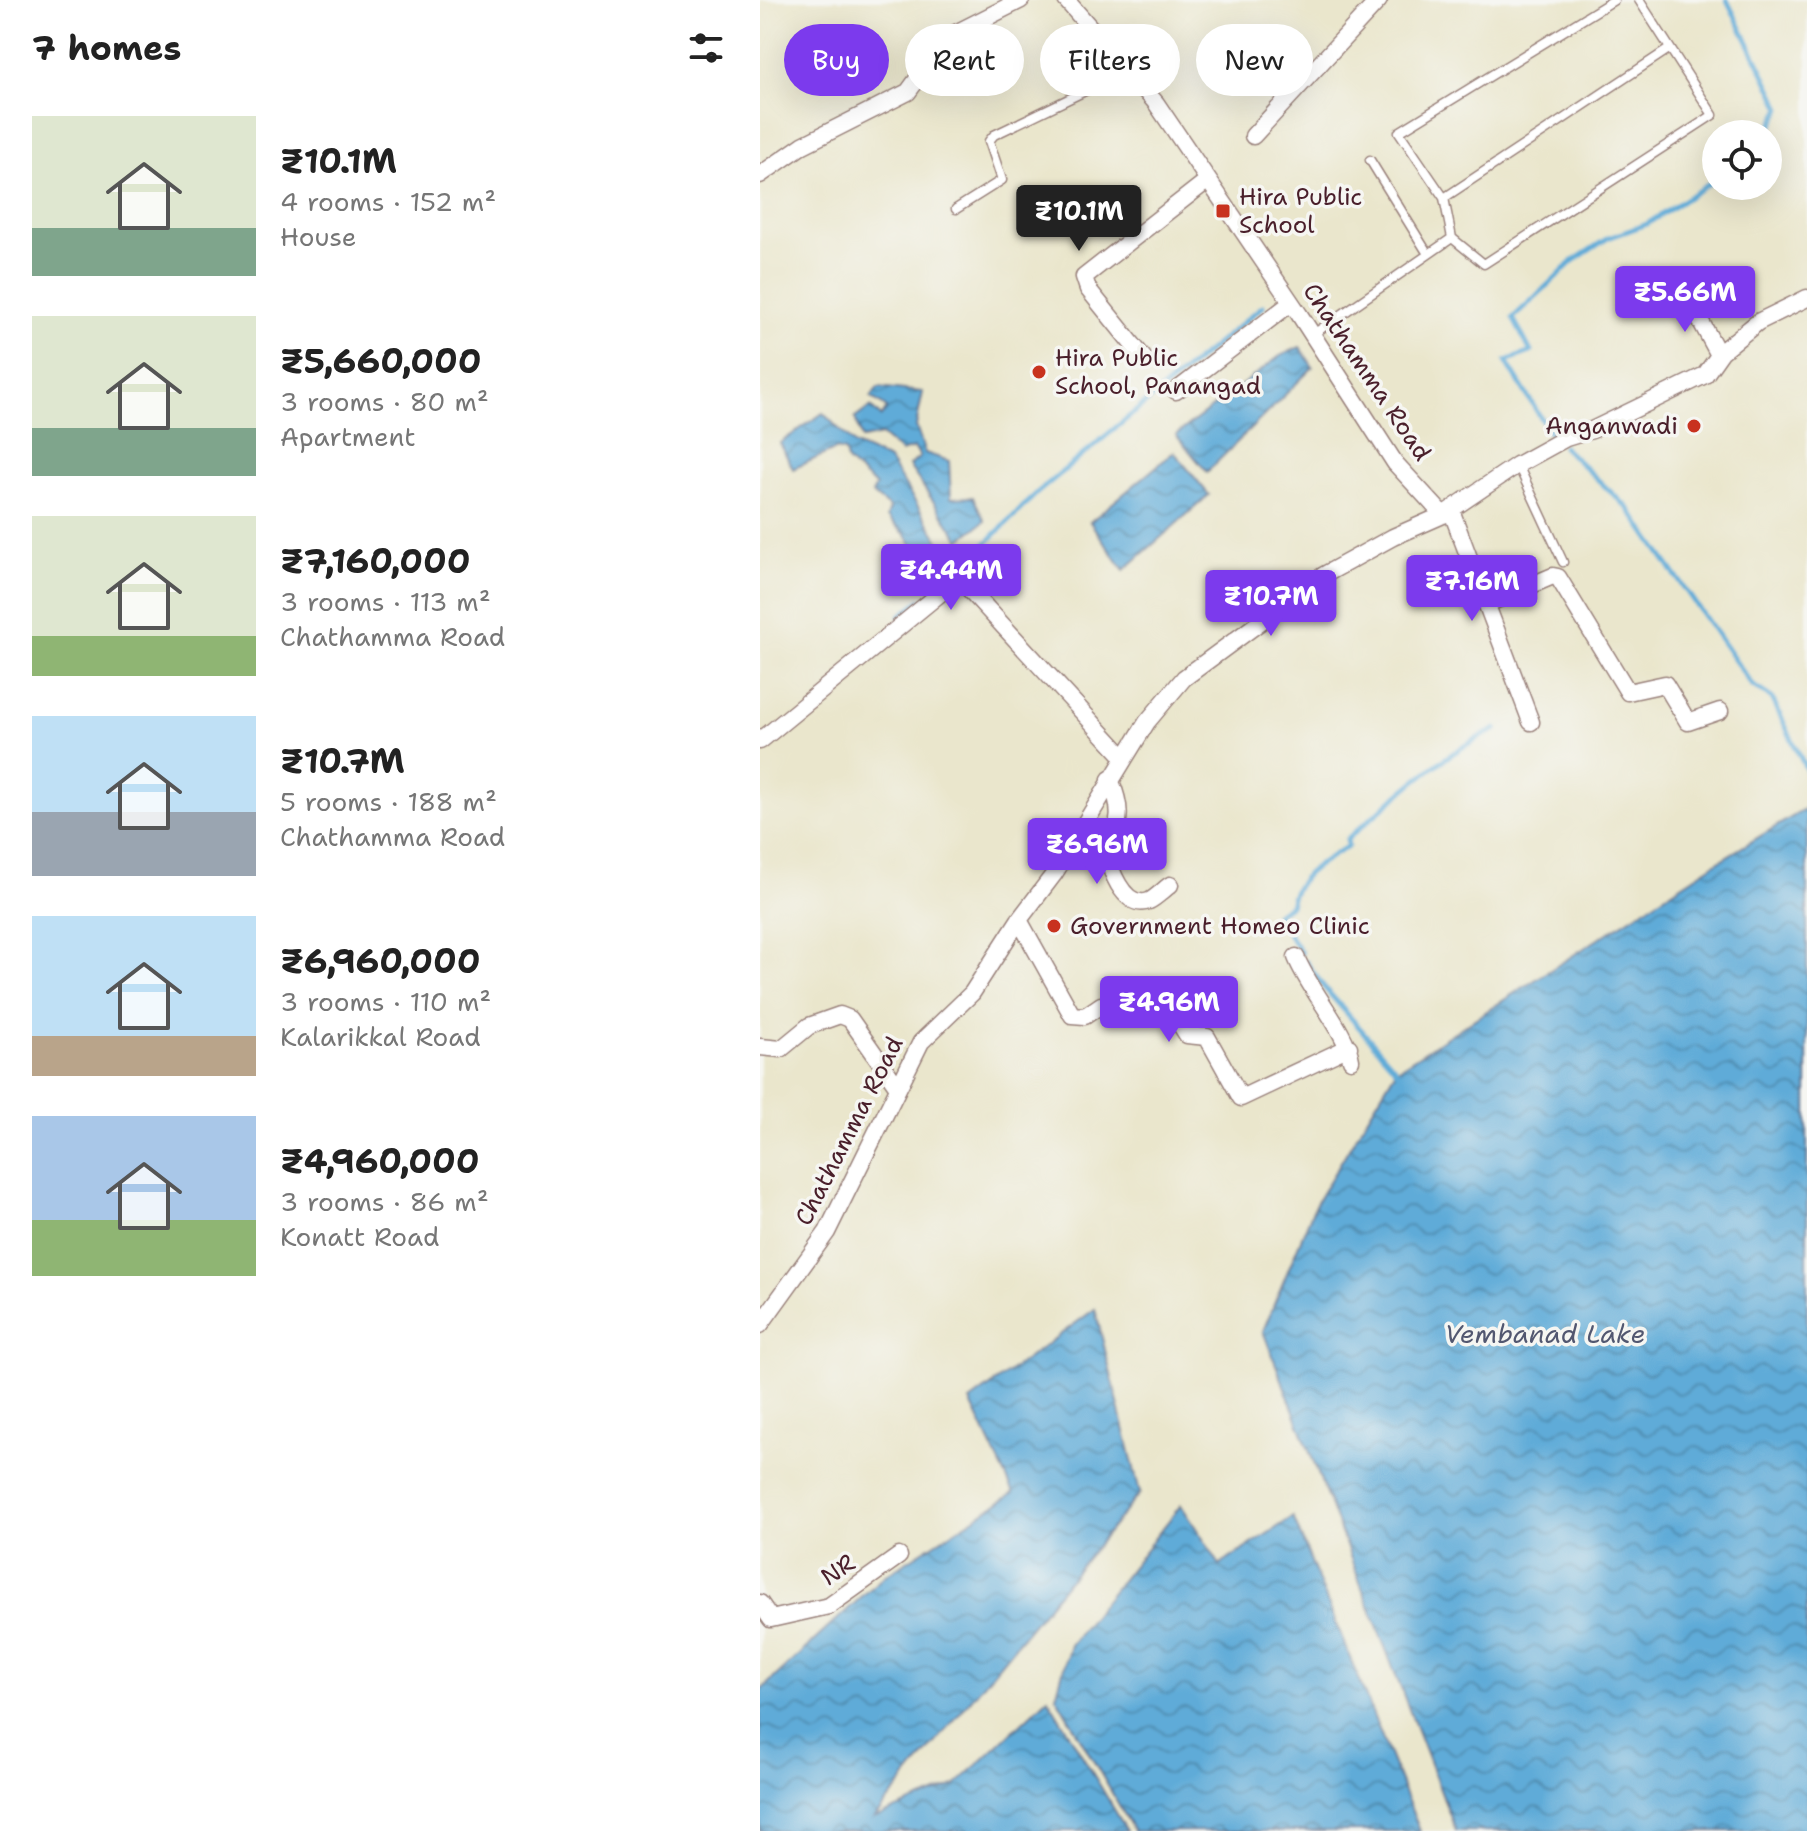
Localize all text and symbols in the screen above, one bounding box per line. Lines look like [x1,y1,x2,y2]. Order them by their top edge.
chip: Buy [784,24,889,96]
chip: Rent [905,24,1024,96]
chip: Filters [1040,24,1180,96]
chip: New [1196,24,1313,96]
text: 7 homes [32,25,181,71]
icon: filters [684,26,728,70]
map controls [1702,120,1782,200]
button: locate [1702,120,1782,200]
text: ₹10.1M [280,138,397,184]
icon: home [96,148,192,244]
place label: Hira Public School [1239,181,1362,241]
text: 4 rooms · 152 m² [280,184,496,219]
pin: ₹10.1M [1014,185,1144,253]
text: ₹10.1M [1034,193,1124,228]
marker: Hira Public School [1214,202,1232,220]
text: House [280,219,356,254]
pin: ₹5.66M [1620,266,1750,334]
text: ₹5.66M [1633,274,1737,309]
street label: Chathamma Road [1296,277,1438,467]
text: ₹5,660,000 [280,338,482,384]
place label: Hira Public School, Panangad [1055,342,1261,402]
icon: home [96,348,192,444]
marker: Hira Public School, Panangad [1030,363,1048,381]
text: 3 rooms · 80 m² [280,384,489,419]
place label: Anganwadi [1545,410,1678,442]
marker: Anganwadi [1685,417,1703,435]
text: Apartment [280,419,416,454]
text: ₹7,160,000 [280,538,471,584]
pin: ₹4.44M [886,544,1016,612]
icon: home [96,548,192,644]
text: ₹4.44M [899,552,1003,587]
pin: ₹7.16M [1407,555,1537,623]
text: ₹7.16M [1424,563,1520,598]
pin: ₹10.7M [1206,570,1336,638]
text: ₹10.7M [1223,578,1319,613]
text: 3 rooms · 113 m² [280,584,491,619]
text: Chathamma Road [280,619,505,654]
text: ₹10.7M [280,738,405,784]
icon: home [96,748,192,844]
text: 5 rooms · 188 m² [280,784,497,819]
pin: ₹6.96M [1032,818,1162,886]
text: Chathamma Road [280,819,505,854]
text: ₹6.96M [1046,826,1148,861]
place label: Government Homeo Clinic [1070,910,1370,942]
marker: Government Homeo Clinic [1045,917,1063,935]
text: ₹6,960,000 [280,938,481,984]
icon: home [96,948,192,1044]
pin: ₹4.96M [1104,976,1234,1044]
text: 3 rooms · 110 m² [280,984,491,1019]
text: ₹4.96M [1118,984,1220,1019]
text: Kalarikkal Road [280,1019,481,1054]
street label: Chathamma Road [788,1031,910,1231]
text: ₹4,960,000 [280,1138,480,1184]
icon: home [96,1148,192,1244]
text: 3 rooms · 86 m² [280,1184,489,1219]
text: Konatt Road [280,1219,439,1254]
water label: Vembanad Lake [1444,1316,1646,1351]
street label: NR [815,1547,861,1593]

